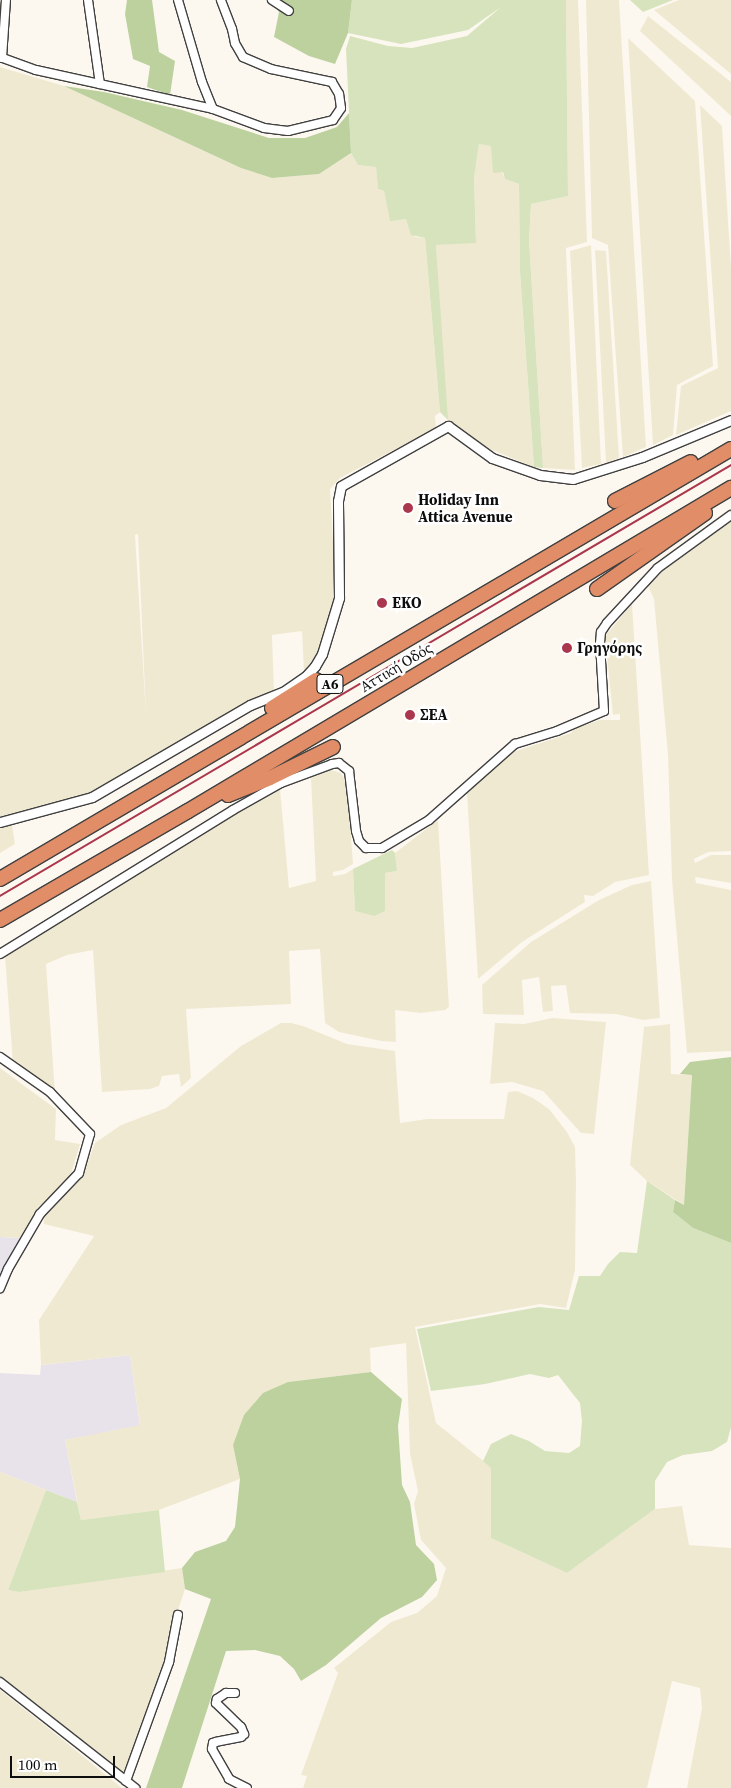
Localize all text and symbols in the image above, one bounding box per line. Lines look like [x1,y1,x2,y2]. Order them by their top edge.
place label: Holiday Inn Attica Avenue [418,490,512,525]
marker: Holiday Inn Attica Avenue [402,502,414,514]
place label: EKO [392,594,421,612]
marker: EKO [376,597,388,609]
street label: Αττική Οδός [357,638,435,696]
place label: Γρηγόρης [577,639,642,657]
marker: Γρηγόρης [561,642,573,654]
road number: Α6 [316,672,344,696]
place label: ΣΕΑ [420,706,448,724]
marker: ΣΕΑ [404,709,416,721]
scale bar [12,1746,118,1778]
text: 100 m [18,1754,58,1775]

